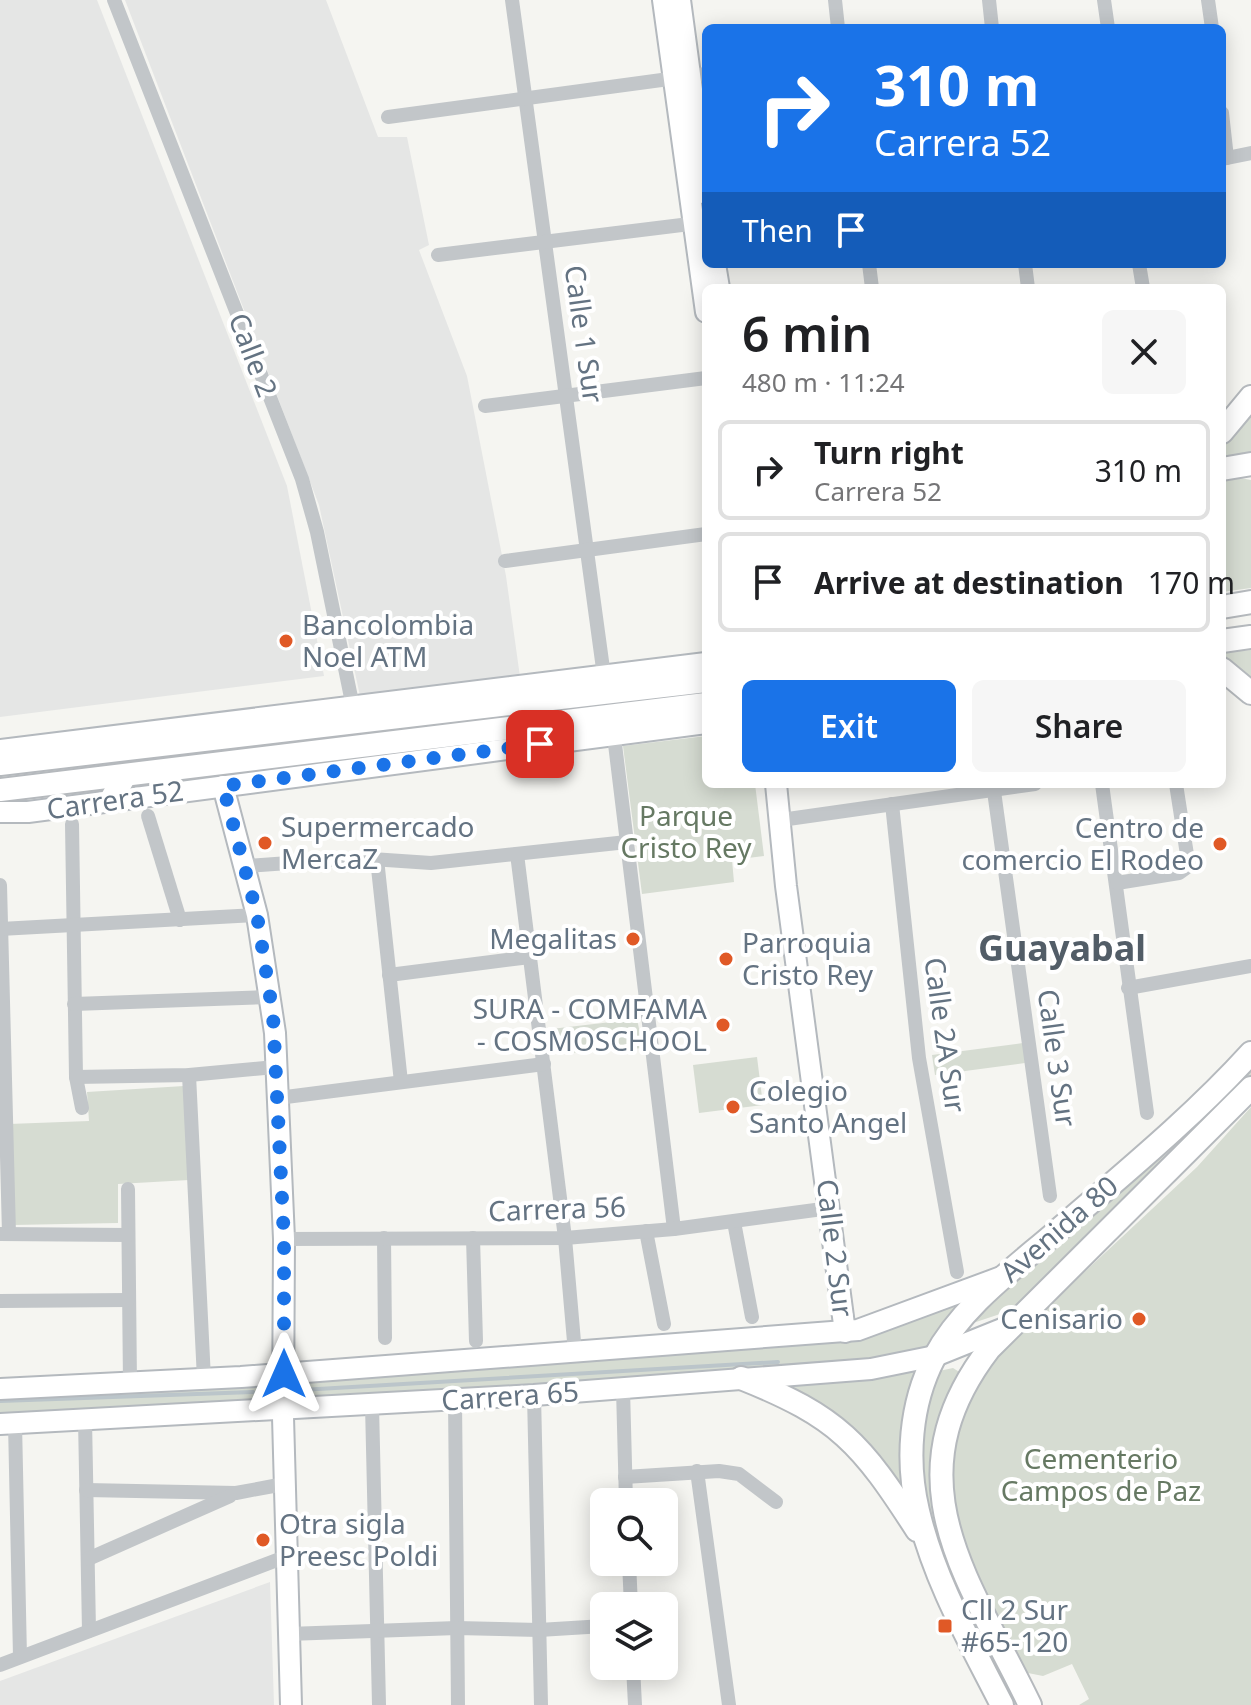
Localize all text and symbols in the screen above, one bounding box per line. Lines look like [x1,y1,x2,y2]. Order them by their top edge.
text: 310 m [874,46,1039,122]
icon: right [742,56,846,160]
text: Carrera 52 [874,118,1051,167]
icon: arrive [829,208,873,252]
text: Then [742,210,813,251]
street label: Calle 1 Sur [557,263,614,405]
text: 6 min [742,301,872,366]
street label: Calle 2 [221,307,287,402]
button: close [1102,310,1186,394]
text: 480 m · 11:24 [742,364,905,400]
text: Turn right [814,432,964,473]
icon: right [746,448,790,492]
text: 310 m [1095,450,1182,491]
text: Carrera 52 [814,473,942,509]
icon: arrive [746,560,790,604]
text: Arrive at destination [814,562,1124,603]
text: 170 m [1148,562,1235,603]
place label: Bancolombia Noel ATM [302,605,474,675]
marker: Bancolombia Noel ATM [277,632,295,650]
button: Exit [742,680,956,772]
button: Share [972,680,1186,772]
pin [506,710,574,778]
icon: arrive [518,722,562,766]
street label: Carrera 52 [44,771,186,827]
park label: Parque Cristo Rey [620,796,752,866]
place label: Supermercado MercaZ [281,807,475,877]
place label: Centro de comercio El Rodeo [961,808,1204,878]
marker: Supermercado MercaZ [256,834,274,852]
marker: Centro de comercio El Rodeo [1211,835,1229,853]
place label: Megalitas [489,919,617,957]
place label: Parroquia Cristo Rey [742,923,874,993]
district label: Guayabal [978,923,1146,972]
marker: Megalitas [624,930,642,948]
marker: Parroquia Cristo Rey [717,950,735,968]
street label: Calle 2A Sur [916,955,976,1115]
street label: Calle 3 Sur [1030,987,1087,1129]
place label: SURA - COMFAMA - COSMOSCHOOL [473,989,707,1059]
marker: SURA - COMFAMA - COSMOSCHOOL [714,1016,732,1034]
place label: Colegio Santo Angel [749,1071,907,1141]
marker: Colegio Santo Angel [724,1098,742,1116]
street label: Avenida 80 [991,1166,1125,1290]
street label: Calle 2 Sur [809,1177,863,1319]
street label: Carrera 56 [487,1187,626,1229]
place label: Cenisario [1000,1299,1123,1337]
marker: Cenisario [1130,1310,1148,1328]
position arrow [242,1332,326,1416]
street label: Carrera 65 [440,1371,580,1419]
park label: Cementerio Campos de Paz [1001,1439,1201,1509]
map controls [590,1488,678,1680]
button: search [590,1488,678,1576]
place label: Otra sigla Preesc Poldi [279,1504,438,1574]
marker: Otra sigla Preesc Poldi [254,1531,272,1549]
place label: Cll 2 Sur #65-120 [961,1590,1068,1660]
button: layers [590,1592,678,1680]
marker: Cll 2 Sur #65-120 [936,1617,954,1635]

